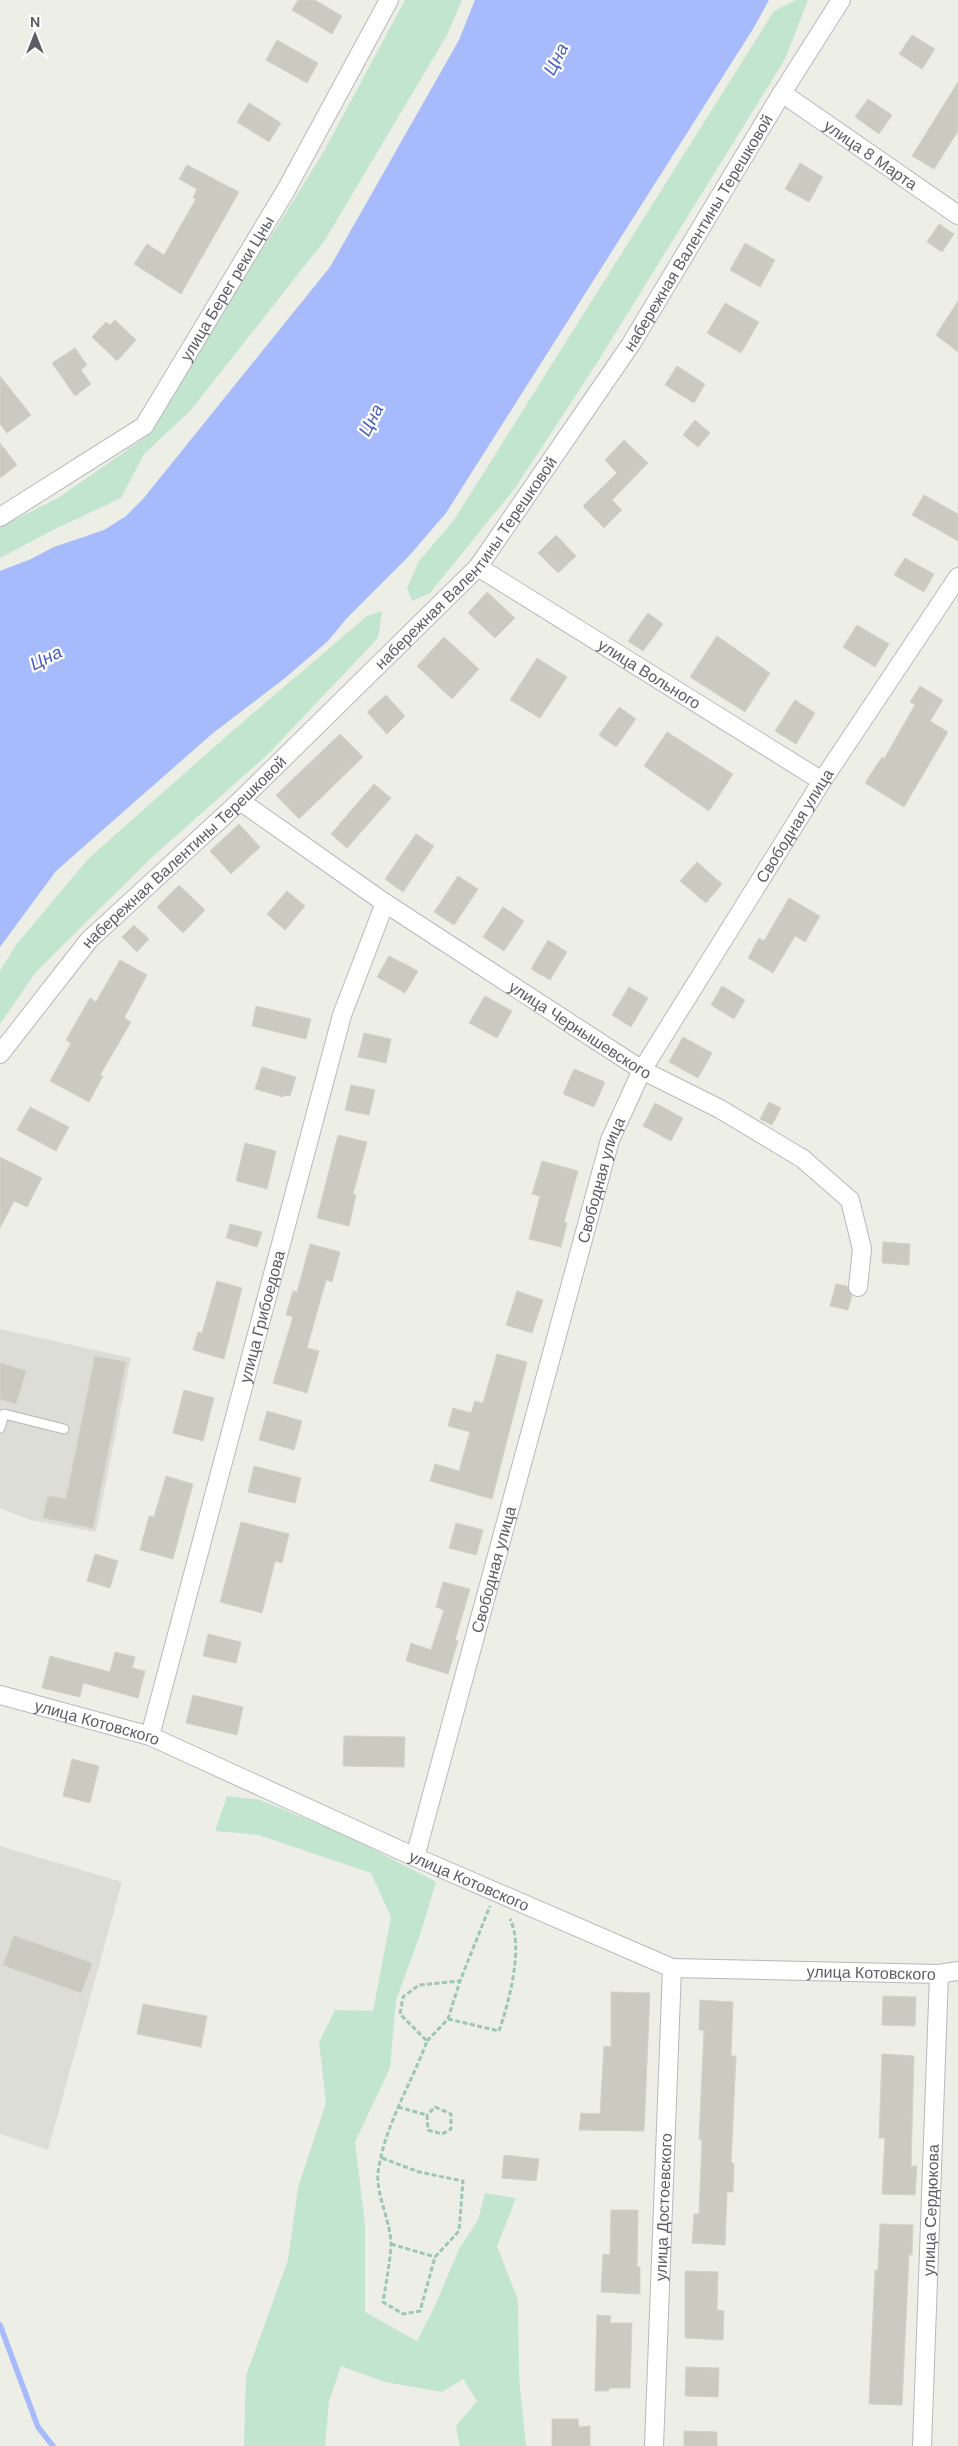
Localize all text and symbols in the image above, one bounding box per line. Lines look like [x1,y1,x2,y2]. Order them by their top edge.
north arrow [10,10,60,60]
text: N [30,13,40,31]
water label: Цна [538,39,574,79]
street label: набережная Валентины Терешковой [619,111,778,356]
street label: улица 8 Марта [820,115,921,195]
street label: улица Берег реки Цны [176,212,279,365]
water label: Цна [353,400,389,440]
street label: набережная Валентины Терешковой [370,453,562,674]
street label: улица Вольного [594,634,705,714]
water label: Цна [26,640,66,676]
street label: набережная Валентины Терешковой [77,751,291,952]
street label: Свободная улица [751,765,838,887]
street label: улица Чернышевского [505,976,655,1084]
street label: Свободная улица [572,1114,630,1245]
street label: улица Грибоедова [235,1248,290,1385]
street label: Свободная улица [466,1504,521,1635]
street label: улица Котовского [32,1695,163,1750]
street label: улица Котовского [406,1846,533,1916]
street label: улица Котовского [806,1961,936,1985]
street label: улица Достоевского [650,2133,677,2282]
street label: улица Сердюкова [918,2144,944,2276]

